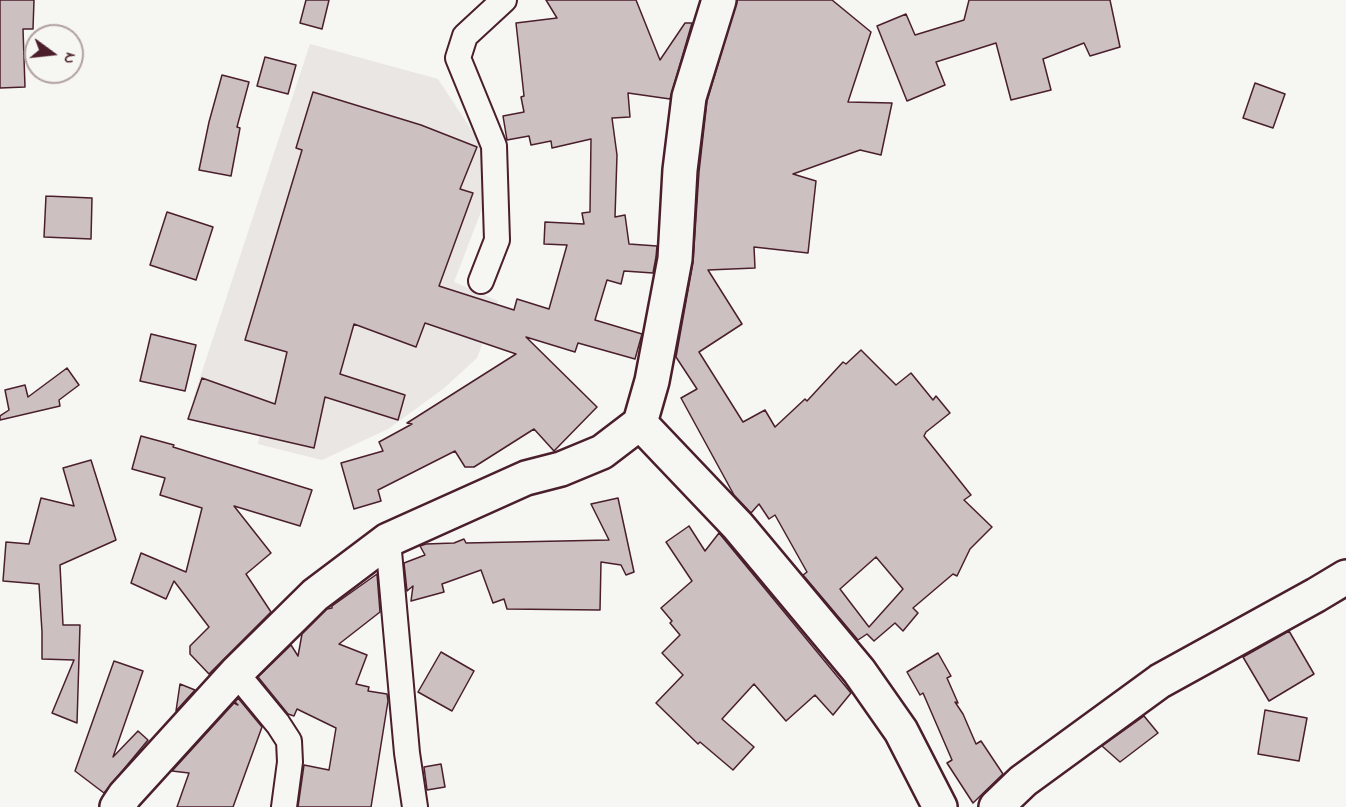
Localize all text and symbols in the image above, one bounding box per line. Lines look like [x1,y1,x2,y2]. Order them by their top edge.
north arrow [24,24,84,84]
text: N [56,50,82,66]

